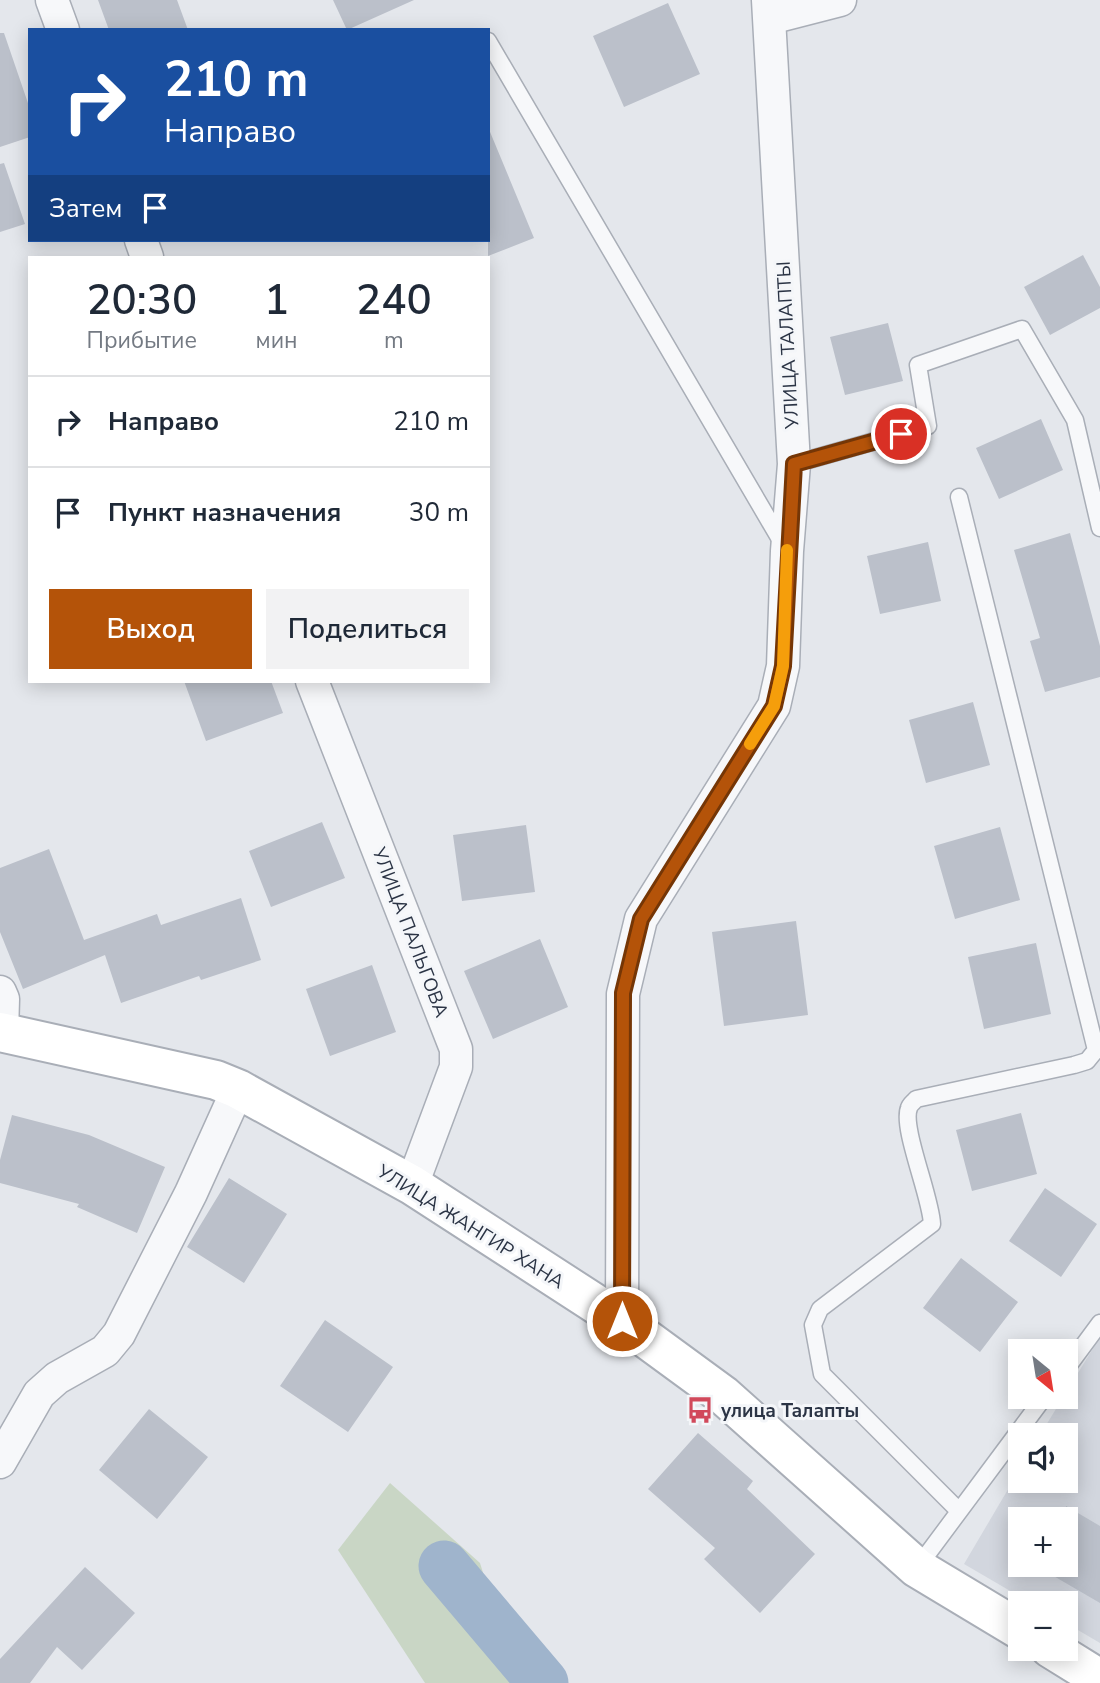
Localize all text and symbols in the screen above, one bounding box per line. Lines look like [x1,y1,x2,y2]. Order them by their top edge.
text: 210 m [164,46,308,113]
icon: right [49,56,140,147]
text: Направо [164,110,296,153]
icon: arrive [136,189,174,227]
text: Затем [49,191,122,226]
street label: УЛИЦА ТАЛАПТЫ [771,260,805,430]
text: 20:30 [86,272,197,329]
text: 1 [264,272,289,329]
text: 240 [356,272,432,329]
text: Прибытие [87,325,197,356]
text: мин [256,325,298,356]
text: m [384,325,404,356]
icon: right [49,403,87,441]
text: Направо [108,404,219,439]
text: 210 m [393,404,469,439]
pin [871,404,931,464]
icon: arrive [882,415,920,453]
icon: arrive [49,494,87,532]
text: Пункт назначения [108,495,341,530]
text: 30 m [409,495,469,530]
button: Выход [49,589,252,669]
button: Поделиться [266,589,469,669]
street label: УЛИЦА ПАЛЬГОВА [365,843,455,1021]
street label: УЛИЦА ЖАНГИР ХАНА [371,1158,569,1295]
position arrow [585,1284,659,1358]
north arrow [1008,1339,1078,1409]
map controls [1008,1339,1078,1661]
bus stop icon: улица Талапты [685,1395,715,1425]
place label: улица Талапты [721,1398,859,1424]
button: sound [1008,1423,1078,1493]
button: + [1008,1507,1078,1577]
button: − [1008,1591,1078,1661]

